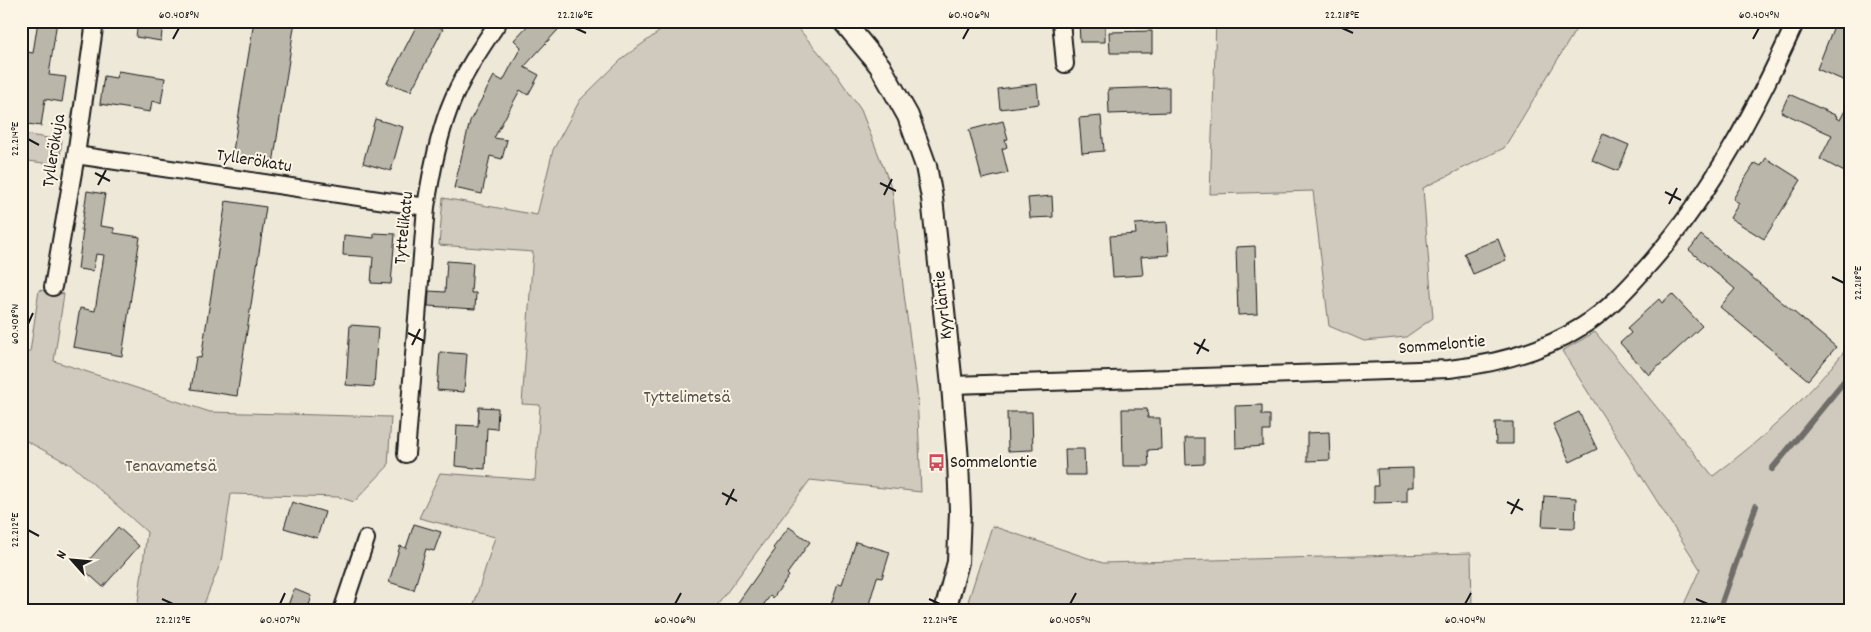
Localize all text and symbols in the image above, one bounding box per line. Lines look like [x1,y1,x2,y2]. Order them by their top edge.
text: 60.408°N [159,7,199,24]
text: 22.216°E [557,7,593,24]
text: 60.406°N [948,7,990,24]
text: 22.218°E [1325,7,1360,24]
text: 60.404°N [1739,7,1779,24]
street label: Tyllerökuja [37,112,73,189]
text: 22.214°E [7,121,24,156]
street label: Tyllerökatu [215,144,293,180]
street label: Tyttelikatu [389,190,421,266]
text: 22.218°E [1850,265,1867,300]
street label: Kyyrläntie [928,269,960,341]
text: 60.408°N [7,304,24,344]
street label: Sommelontie [1398,330,1487,362]
park label: Tyttelimetsä [644,386,730,411]
place label: Sommelontie [950,451,1037,476]
bus stop icon: Sommelontie [926,453,946,473]
park label: Tenavametsä [125,455,217,480]
text: 22.212°E [7,512,24,547]
north arrow [48,534,98,584]
text: N [52,547,73,563]
text: 22.212°E [156,612,191,629]
text: 60.407°N [260,612,300,629]
text: 60.406°N [654,612,696,629]
text: 22.214°E [923,612,958,629]
text: 60.405°N [1049,612,1091,629]
text: 60.404°N [1445,612,1485,629]
text: 22.216°E [1690,612,1726,629]

